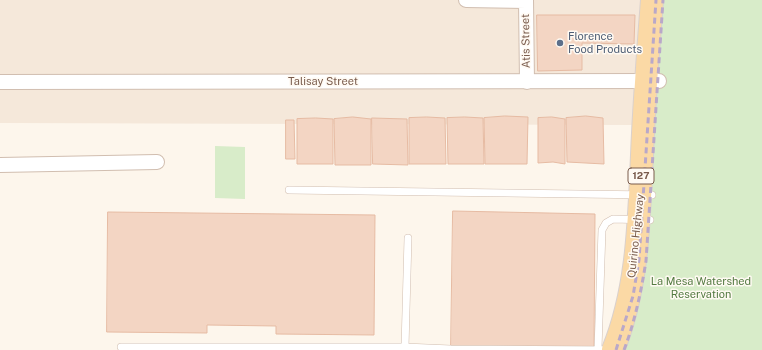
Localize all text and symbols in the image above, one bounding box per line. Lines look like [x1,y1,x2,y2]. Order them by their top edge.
street label: Atis Street [519,14,533,68]
place label: Florence Food Products [568,30,642,56]
marker: Florence Food Products [555,38,565,48]
street label: Talisay Street [288,75,358,89]
road number: 127 [628,168,654,184]
street label: Quirino Highway [625,193,647,279]
park label: La Mesa Watershed Reservation [651,275,751,301]

